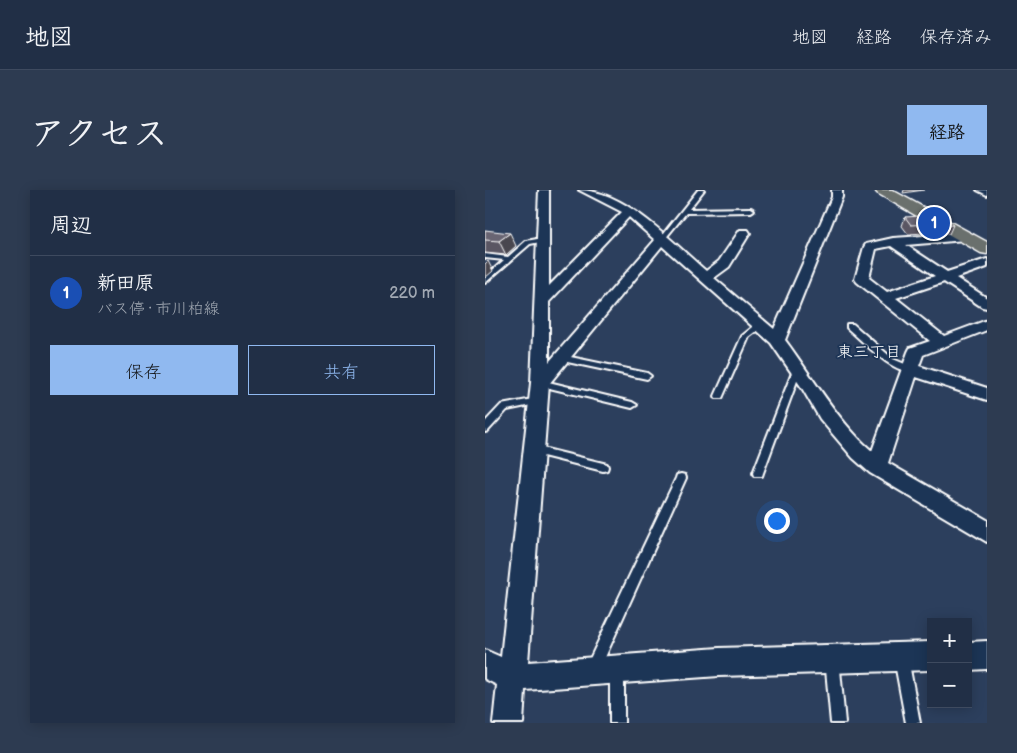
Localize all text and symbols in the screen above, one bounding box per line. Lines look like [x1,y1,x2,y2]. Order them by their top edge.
text: 地図 [25,23,73,52]
text: 地図 [792,27,828,48]
text: 経路 [856,27,892,48]
text: 保存済み [920,27,992,48]
button: 経路 [907,105,987,155]
text: アクセス [30,113,168,156]
pin: 1 [918,204,950,242]
text: 周辺 [50,213,92,238]
text: 新田原 [97,272,154,295]
text: 1 [63,284,69,303]
text: 220 m [389,284,435,303]
text: バス停 · 市川柏線 [97,300,219,319]
district label: 東三丁目 [837,343,901,362]
button: 保存 [50,345,238,395]
button: 共有 [248,345,435,395]
your location [764,508,790,534]
map controls [927,618,972,708]
button: + [927,618,972,663]
button: − [927,663,972,708]

